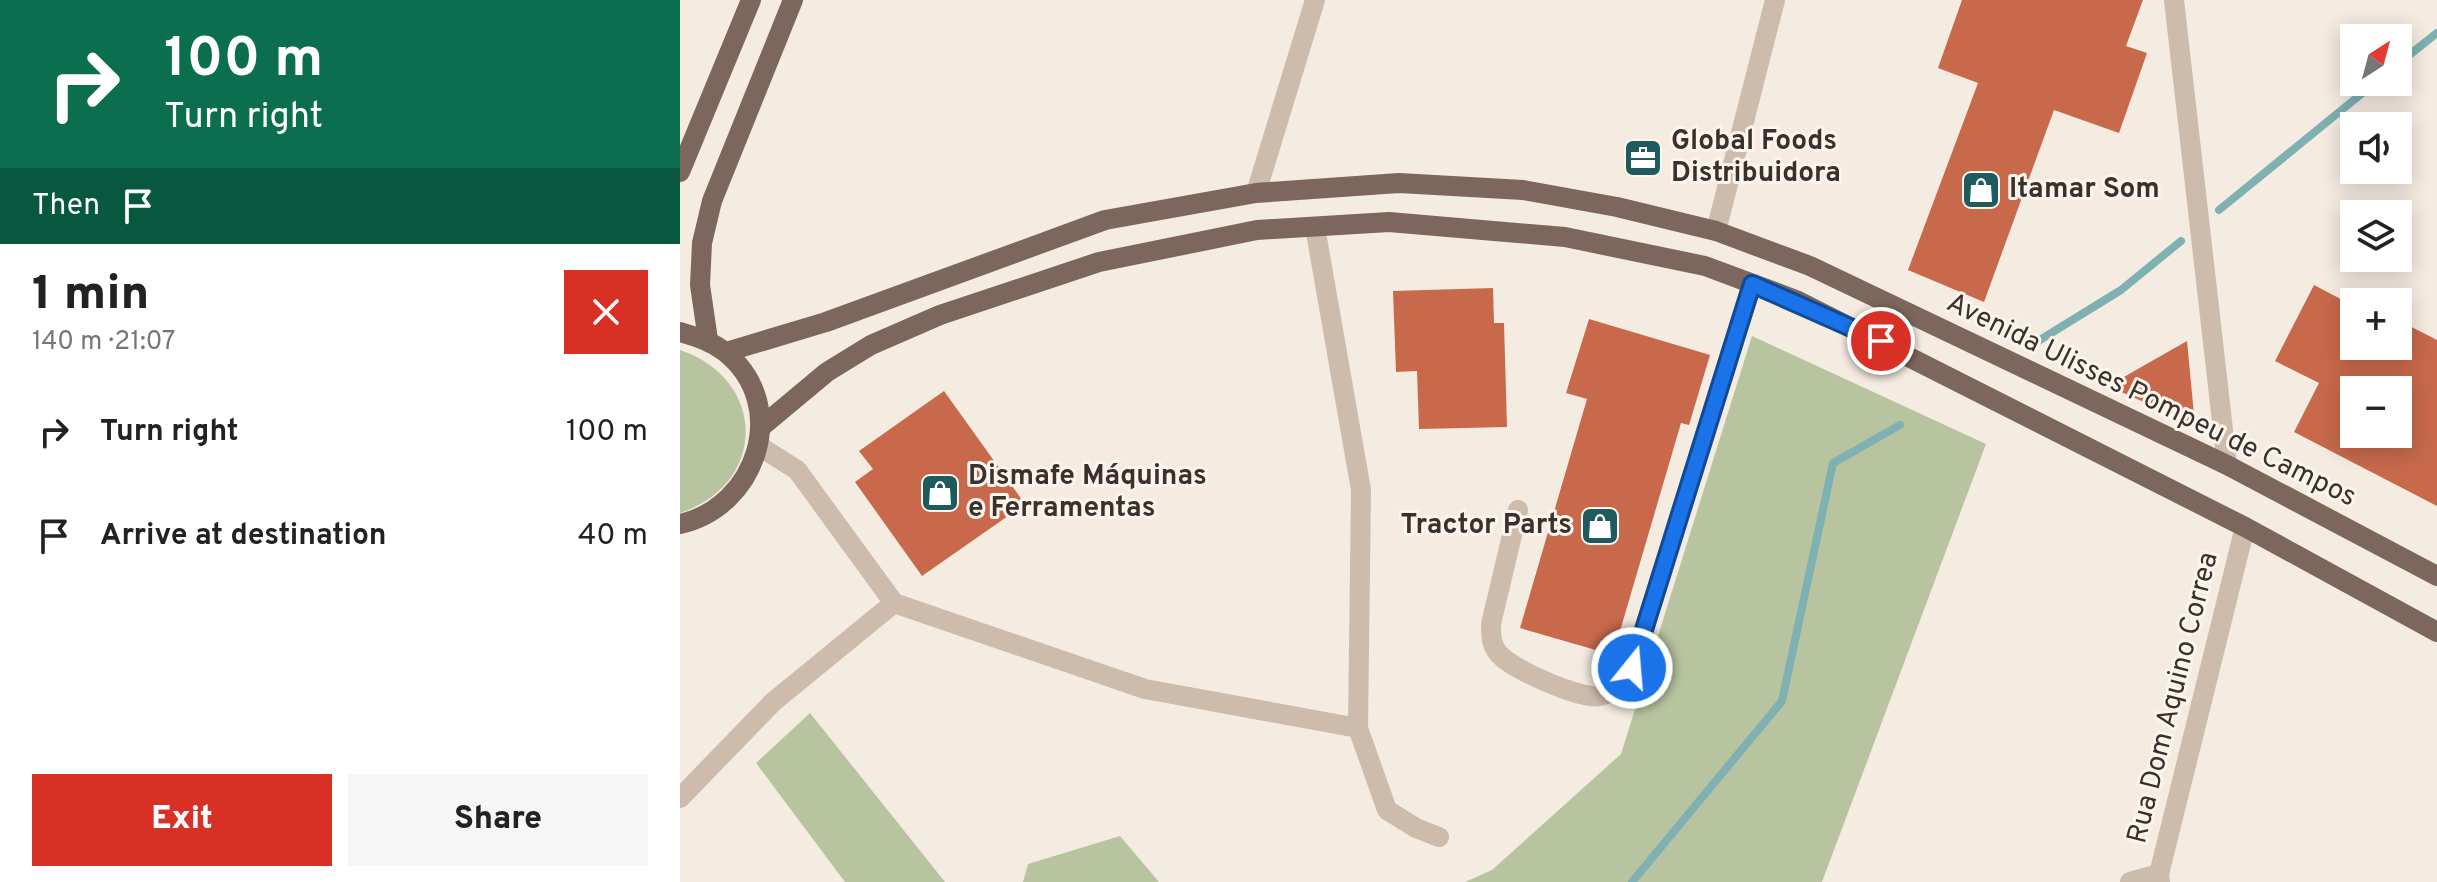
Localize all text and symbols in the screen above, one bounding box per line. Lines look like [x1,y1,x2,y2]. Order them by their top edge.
north arrow [2340,24,2412,96]
map controls [2340,24,2412,448]
text: 100 m [164,26,323,96]
icon: right [32,32,136,136]
text: Turn right [164,95,323,141]
button: sound [2340,112,2412,184]
place label: Global Foods Distribuidora [1671,124,1841,192]
office icon: Global Foods Distribuidora [1622,137,1664,179]
shop icon: Itamar Som [1960,169,2002,211]
place label: Itamar Som [2009,172,2160,208]
icon: arrive [116,184,160,228]
text: Then [32,188,100,225]
button: layers [2340,200,2412,272]
text: 1 min [32,266,149,326]
button: close [564,270,648,354]
street label: Avenida Ulisses Pompeu de Campos [1940,286,2362,516]
button: + [2340,288,2412,360]
pin [1847,307,1915,375]
icon: arrive [1859,319,1903,363]
text: 140 m · 21:07 [32,326,175,359]
button: − [2340,376,2412,448]
icon: right [32,410,76,454]
text: Turn right [100,414,238,451]
text: 100 m [566,414,648,451]
place label: Dismafe Máquinas e Ferramentas [968,459,1207,527]
shop icon: Dismafe Máquinas e Ferramentas [919,472,961,514]
shop icon: Tractor Parts [1579,505,1621,547]
place label: Tractor Parts [1400,508,1572,544]
icon: arrive [32,514,76,558]
text: Arrive at destination [100,518,386,555]
text: 40 m [578,518,648,555]
street label: Rua Dom Aquino Correa [2120,549,2228,847]
position arrow [1590,626,1674,710]
button: Exit [32,774,332,866]
button: Share [348,774,648,866]

